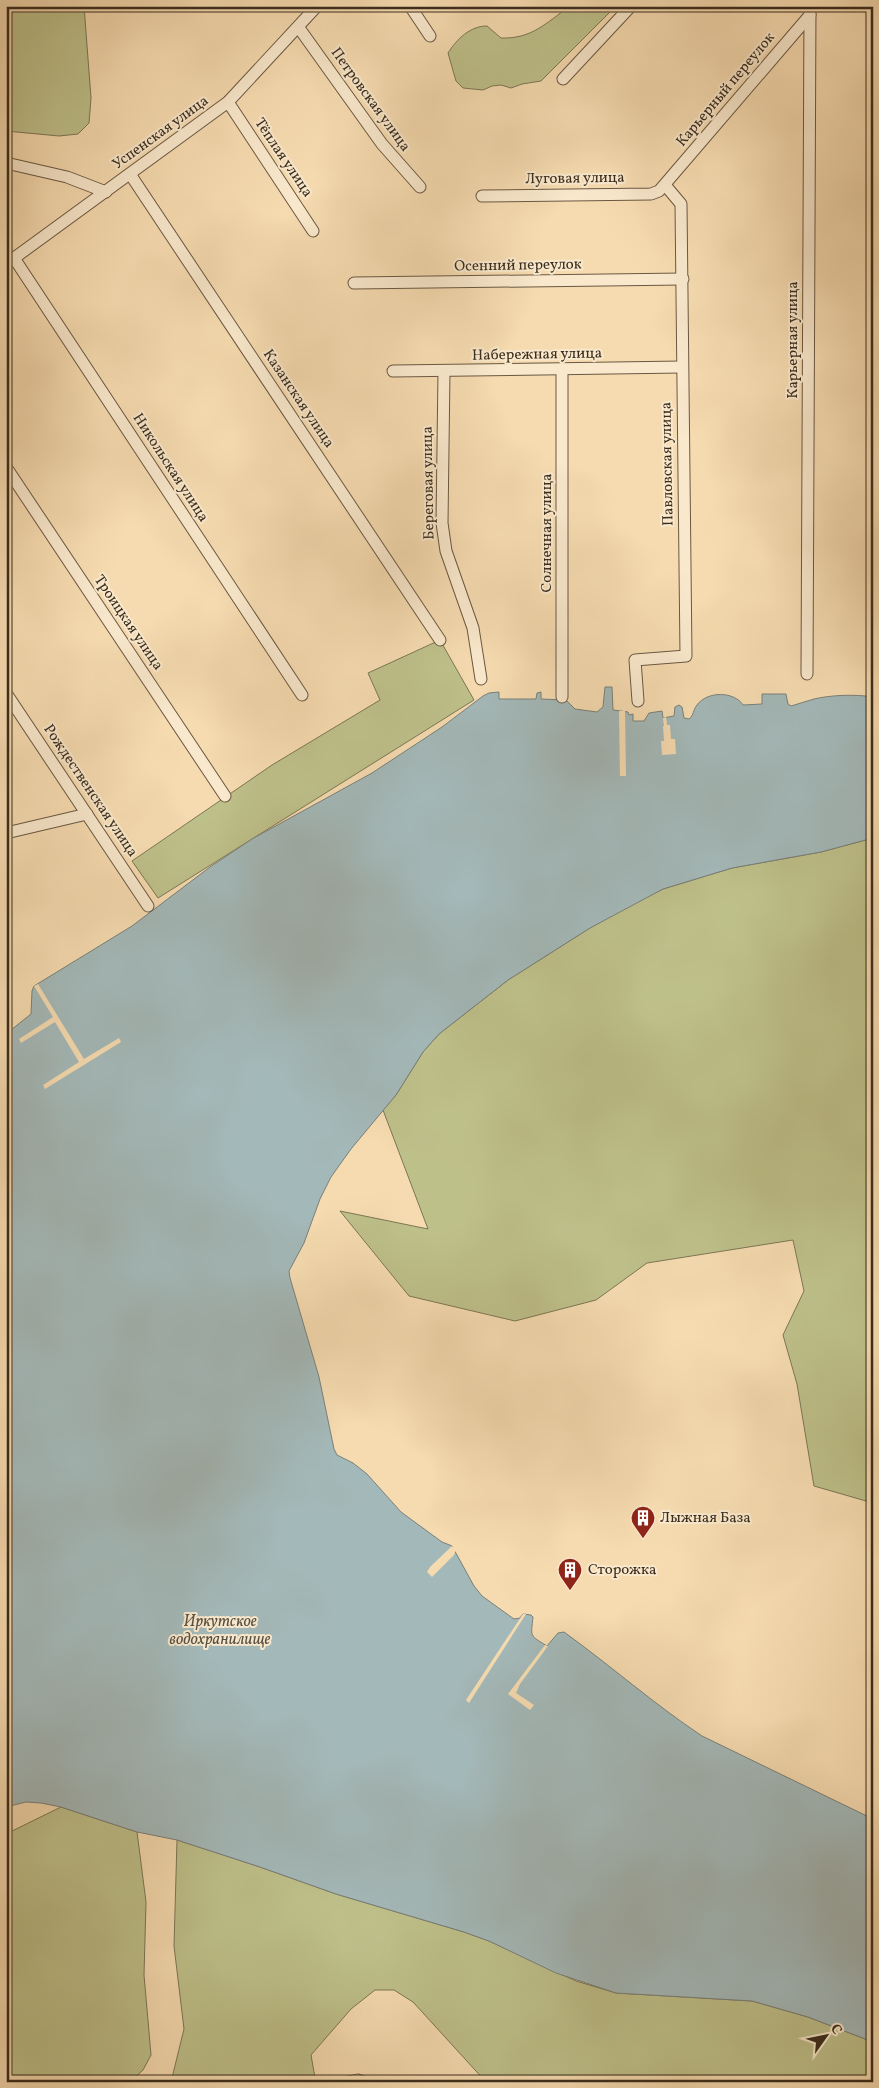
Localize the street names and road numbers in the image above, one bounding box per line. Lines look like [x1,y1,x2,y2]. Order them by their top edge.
street label: Карьерный переулок [672,28,780,152]
street label: Петровская улица [325,44,415,156]
street label: Успенская улица [109,91,213,175]
street label: Тёплая улица [249,114,317,202]
street label: Луговая улица [525,168,625,190]
street label: Осенний переулок [454,254,582,278]
street label: Карьерная улица [783,281,804,399]
street label: Набережная улица [472,343,602,367]
street label: Казанская улица [257,345,339,453]
street label: Павловская улица [656,402,680,526]
street label: Никольская улица [127,409,213,527]
street label: Береговая улица [418,426,440,540]
street label: Солнечная улица [537,474,558,593]
street label: Троицкая улица [88,571,168,675]
street label: Рождественская улица [38,720,142,862]

